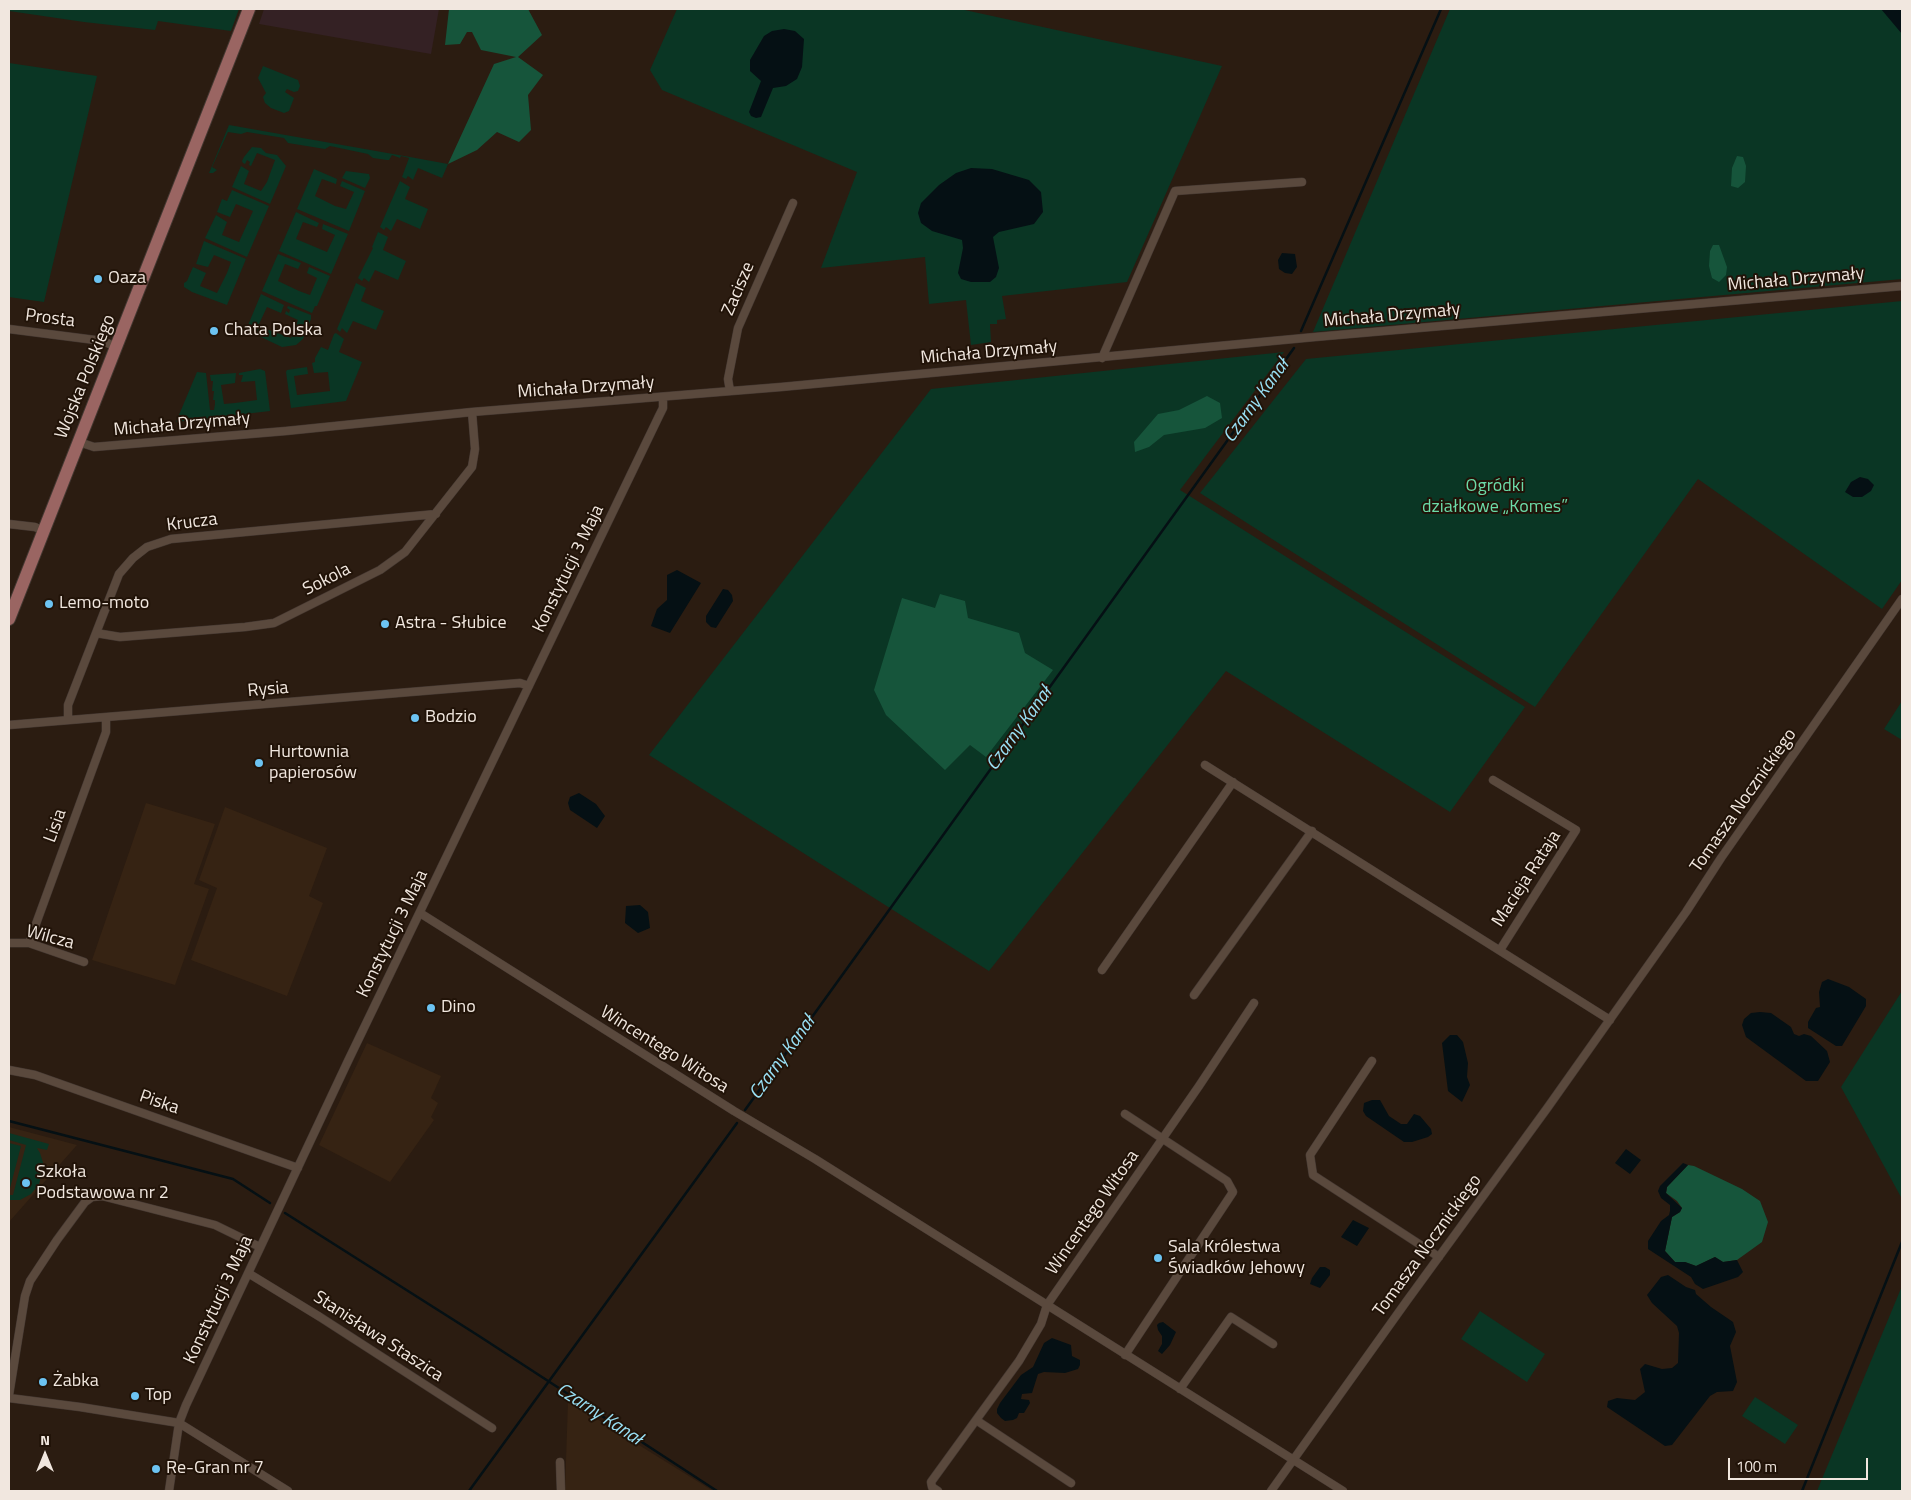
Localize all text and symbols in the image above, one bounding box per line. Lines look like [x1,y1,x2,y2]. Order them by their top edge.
street label: Zacisze [718,259,760,319]
street label: Michała Drzymały [1727,263,1865,297]
place label: Oaza [108,268,146,290]
marker: Oaza [92,273,104,285]
street label: Michała Drzymały [1323,299,1461,333]
street label: Prosta [24,305,76,333]
street label: Wojska Polskiego [51,312,121,442]
place label: Chata Polska [224,320,322,342]
marker: Chata Polska [208,325,220,337]
street label: Michała Drzymały [920,336,1058,370]
water label: Czarny Kanał [1219,355,1295,447]
street label: Michała Drzymały [517,372,655,404]
street label: Michała Drzymały [113,408,251,442]
park label: Ogródki działkowe „Komes” [1422,476,1568,518]
street label: Konstytucji 3 Maja [529,502,609,636]
street label: Krucza [165,509,219,537]
street label: Sokola [300,559,354,601]
place label: Lemo-moto [59,593,149,615]
marker: Lemo-moto [43,598,55,610]
place label: Astra - Słubice [395,613,507,635]
marker: Astra - Słubice [379,618,391,630]
street label: Rysia [247,677,289,703]
water label: Czarny Kanał [982,683,1058,775]
place label: Bodzio [425,707,477,729]
marker: Bodzio [409,712,421,724]
street label: Tomasza Nocznickiego [1686,725,1802,877]
place label: Hurtownia papierosów [269,742,357,784]
marker: Hurtownia papierosów [253,757,265,769]
street label: Lisia [40,806,72,846]
street label: Macieja Rataja [1488,827,1566,931]
street label: Konstytucji 3 Maja [353,867,433,1001]
street label: Wilcza [23,921,77,955]
place label: Dino [441,997,476,1019]
marker: Dino [425,1002,437,1014]
street label: Wincentego Witosa [596,1002,732,1098]
water label: Czarny Kanał [745,1012,821,1104]
street label: Piska [136,1086,182,1120]
street label: Wincentego Witosa [1042,1147,1144,1279]
place label: Szkoła Podstawowa nr 2 [36,1162,169,1204]
street label: Tomasza Nocznickiego [1369,1171,1487,1321]
marker: Szkoła Podstawowa nr 2 [20,1177,32,1189]
street label: Konstytucji 3 Maja [180,1232,258,1368]
place label: Sala Królestwa Świadków Jehowy [1168,1237,1305,1280]
marker: Sala Królestwa Świadków Jehowy [1152,1252,1164,1264]
street label: Stanisława Staszica [309,1287,447,1387]
place label: Żabka [53,1371,99,1393]
marker: Żabka [37,1376,49,1388]
water label: Czarny Kanał [552,1379,646,1451]
place label: Top [145,1385,172,1407]
marker: Top [129,1390,141,1402]
text: N [40,1429,50,1450]
north arrow [20,1430,70,1480]
scale bar [1731,1448,1871,1480]
text: 100 m [1736,1455,1777,1478]
place label: Re-Gran nr 7 [166,1458,264,1480]
marker: Re-Gran nr 7 [150,1463,162,1475]

